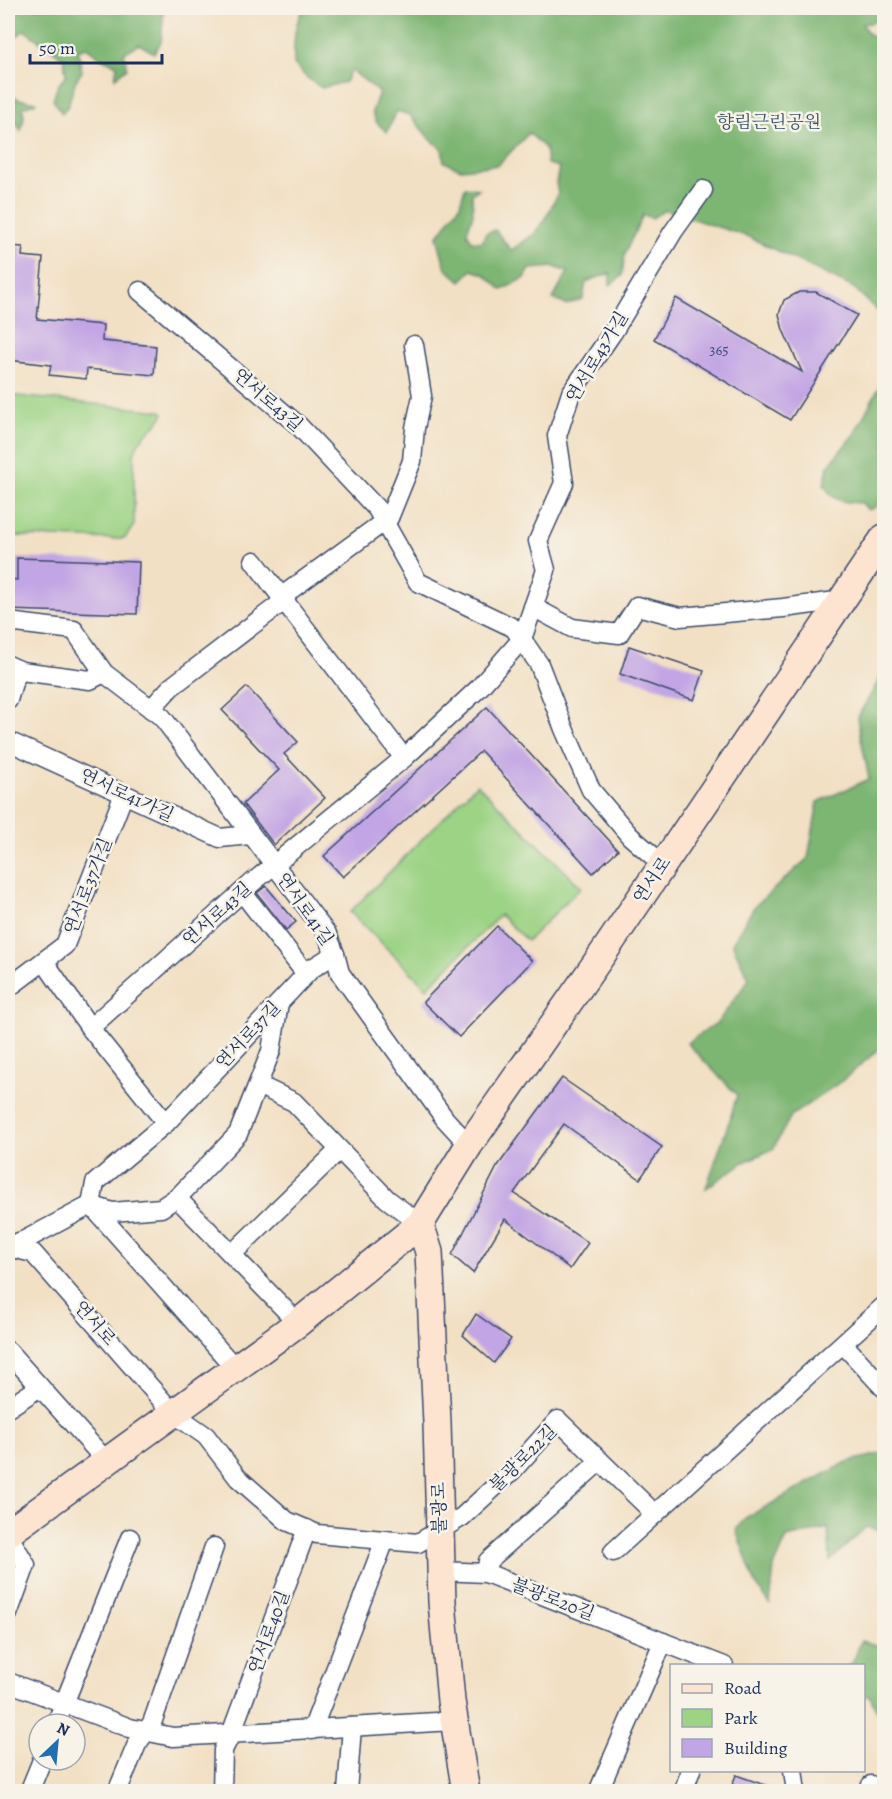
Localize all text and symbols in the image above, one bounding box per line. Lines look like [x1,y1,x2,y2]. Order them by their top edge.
scale bar [30,27,162,65]
text: 50 m [39,36,75,60]
park label: 향림근린공원 [717,110,821,134]
street label: 연서로43가길 [560,307,634,407]
house number: 365 [709,340,729,360]
street label: 연서로43길 [228,363,308,437]
street label: 연서로41가길 [76,763,178,827]
street label: 연서로37가길 [59,834,117,938]
street label: 연서로 [627,852,677,908]
street label: 연서로41길 [271,868,339,950]
street label: 연서로43길 [177,877,257,951]
street label: 연서로37길 [210,996,286,1074]
street label: 연서로 [69,1295,121,1351]
street label: 불광로22길 [484,1419,562,1497]
street label: 불광로 [427,1482,451,1534]
street label: 불광로20길 [508,1572,598,1626]
street label: 연서로40길 [243,1587,295,1677]
legend [670,1664,865,1772]
text: Road [724,1676,762,1700]
text: Park [724,1706,758,1730]
north arrow [27,1712,87,1772]
text: N [53,1717,74,1742]
text: Building [724,1736,788,1760]

